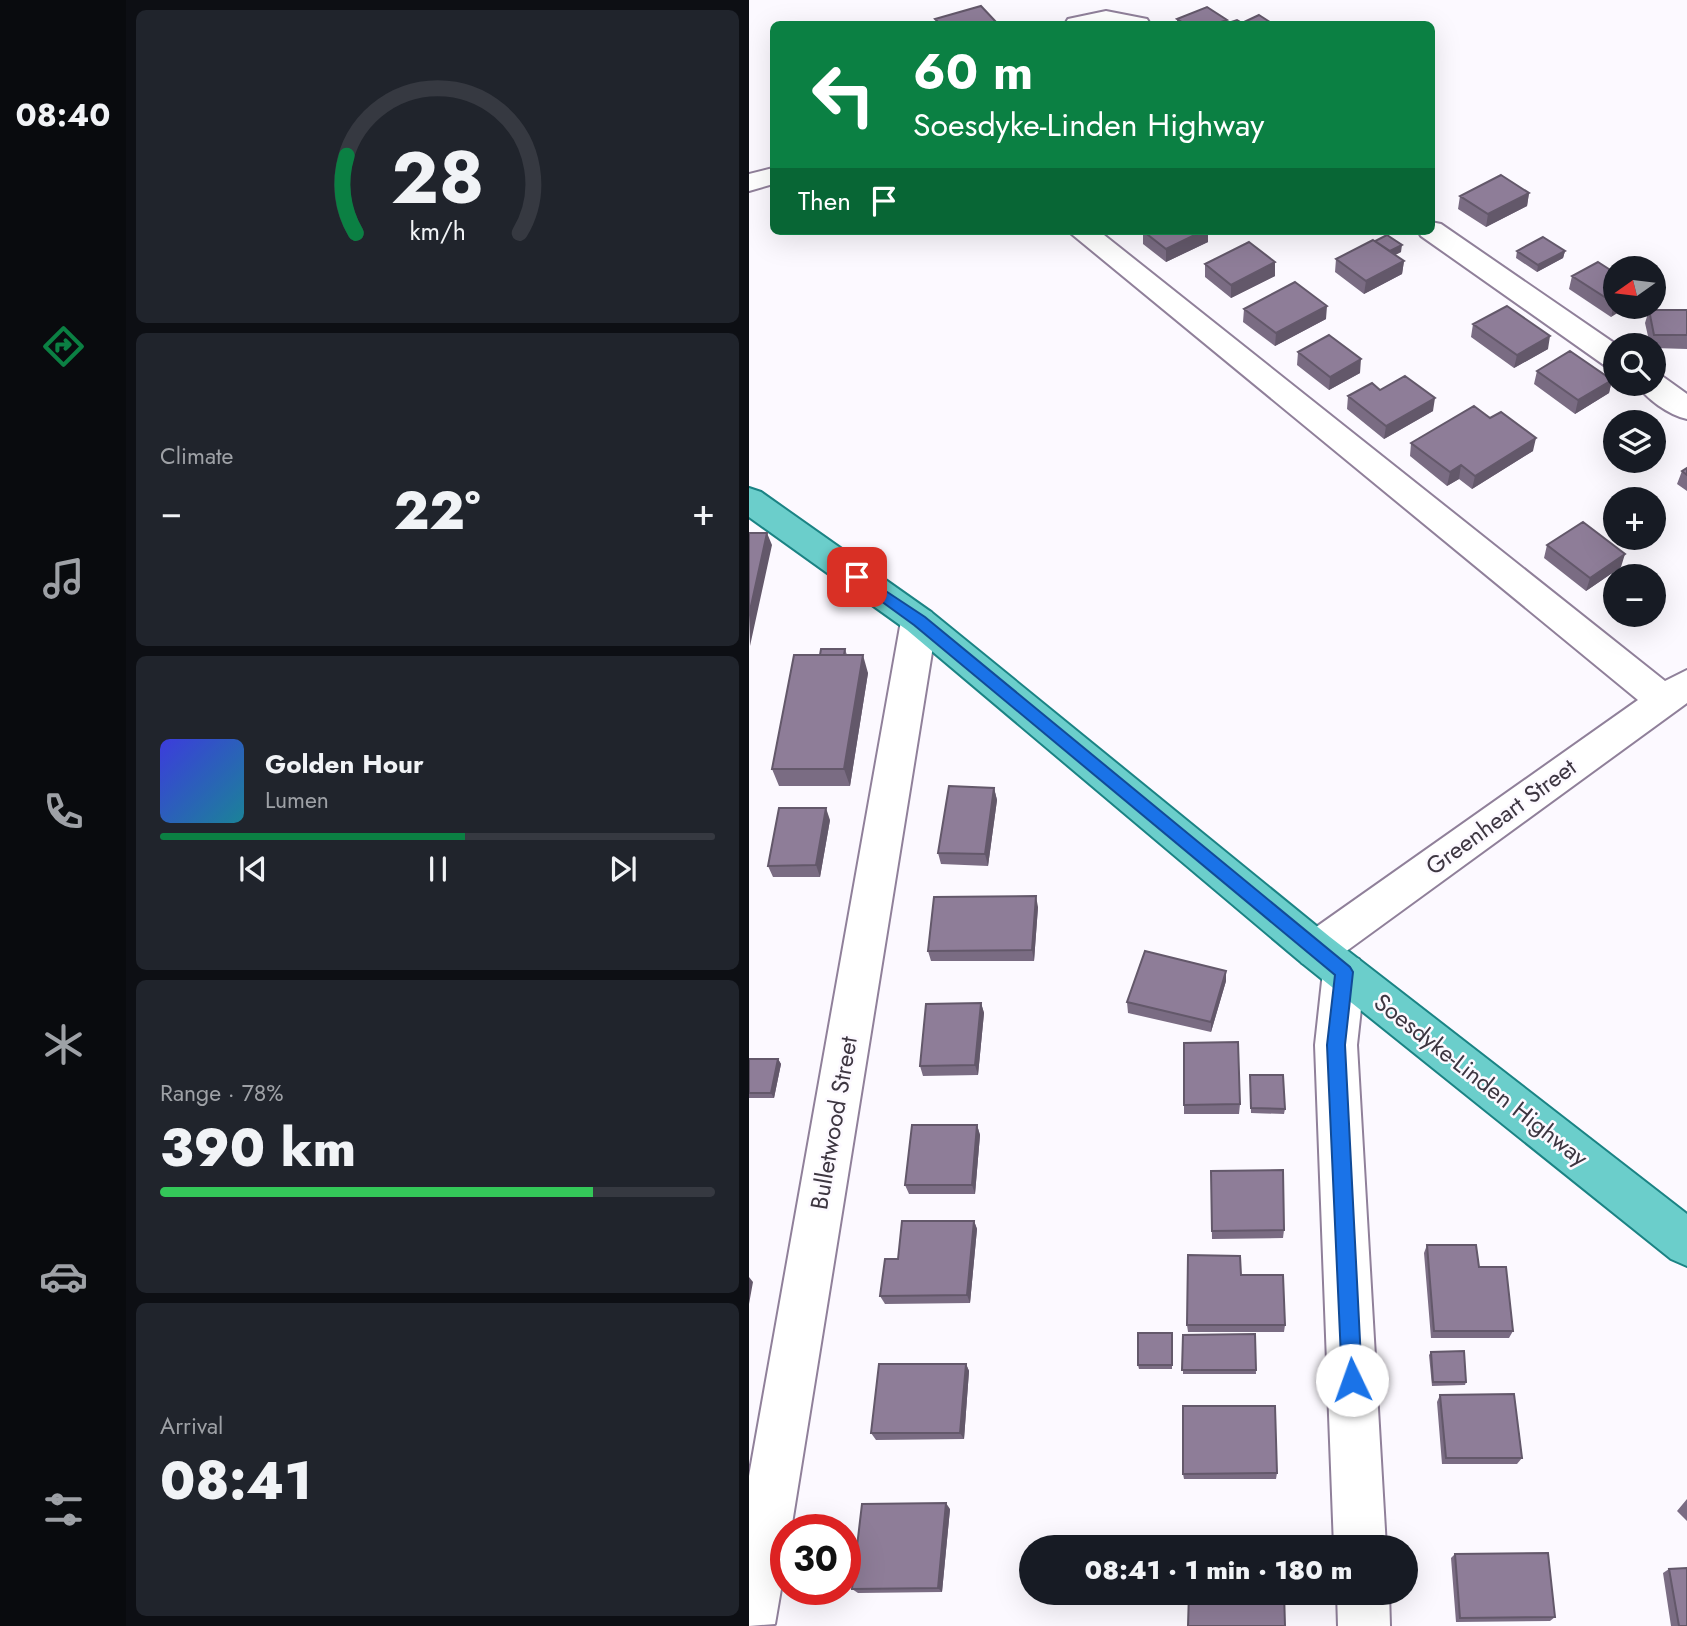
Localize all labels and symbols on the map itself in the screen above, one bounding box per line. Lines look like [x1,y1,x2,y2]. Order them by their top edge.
north arrow [1603,256,1666,318]
pin [827,547,887,607]
street label: Greenheart Street [1418,750,1583,883]
street label: Soesdyke-Linden Highway [1367,985,1596,1175]
street label: Bulletwood Street [801,1033,866,1212]
position arrow [1315,1343,1389,1417]
speed limit sign: 30 [770,1514,861,1605]

